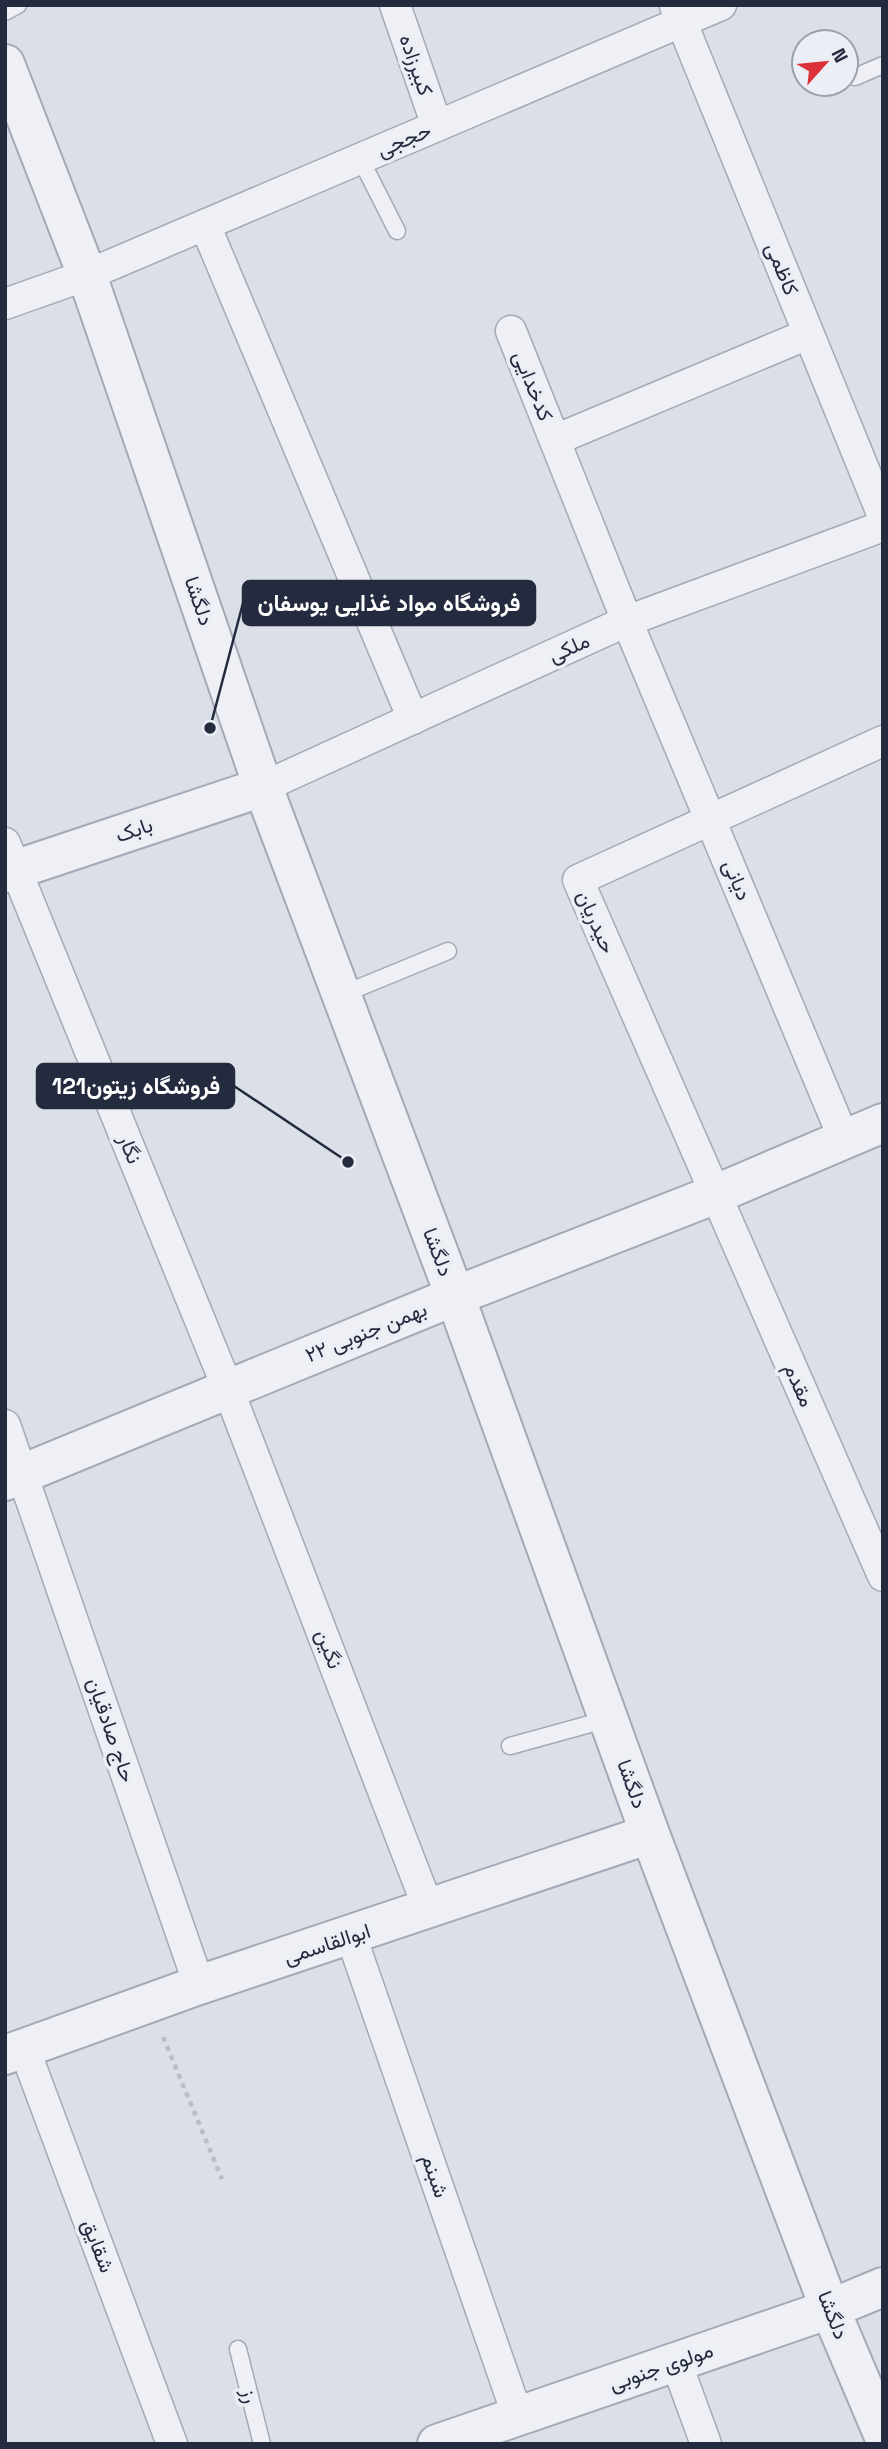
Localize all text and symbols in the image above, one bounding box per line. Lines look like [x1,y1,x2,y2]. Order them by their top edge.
north arrow [790,28,860,98]
street label: کبیرزاده [393,31,440,99]
text: N [826,44,854,67]
street label: حججی [373,116,435,163]
street label: کاظمی [760,239,805,299]
street label: کدخدایی [507,347,560,425]
street label: دلگشا [179,573,220,629]
callout: فروشگاه مواد غذایی یوسفان [243,581,535,625]
text: فروشگاه مواد غذایی یوسفان [257,588,521,618]
street label: ملکی [544,627,594,668]
street label: بابک [112,811,156,848]
street label: دیانی [717,855,758,904]
street label: حیدریان [571,886,622,958]
callout: فروشگاه زیتون121 [37,1064,234,1108]
text: فروشگاه زیتون121 [52,1071,220,1101]
street label: نگار [112,1129,148,1168]
street label: دلگشا [417,1224,460,1280]
street label: ۲۲ بهمن جنوبی [301,1295,431,1368]
street label: مقدم [777,1359,821,1411]
street label: نگین [310,1625,349,1672]
street label: حاج صادقیان [80,1674,142,1786]
street label: دلگشا [611,1756,654,1812]
street label: ابوالقاسمی [280,1917,374,1970]
street label: شبنم [415,2151,455,2201]
street label: شقایق [76,2215,121,2276]
street label: دلگشا [812,2287,855,2343]
street label: مولوی جنوبی [605,2336,716,2397]
street label: رز [235,2385,265,2406]

